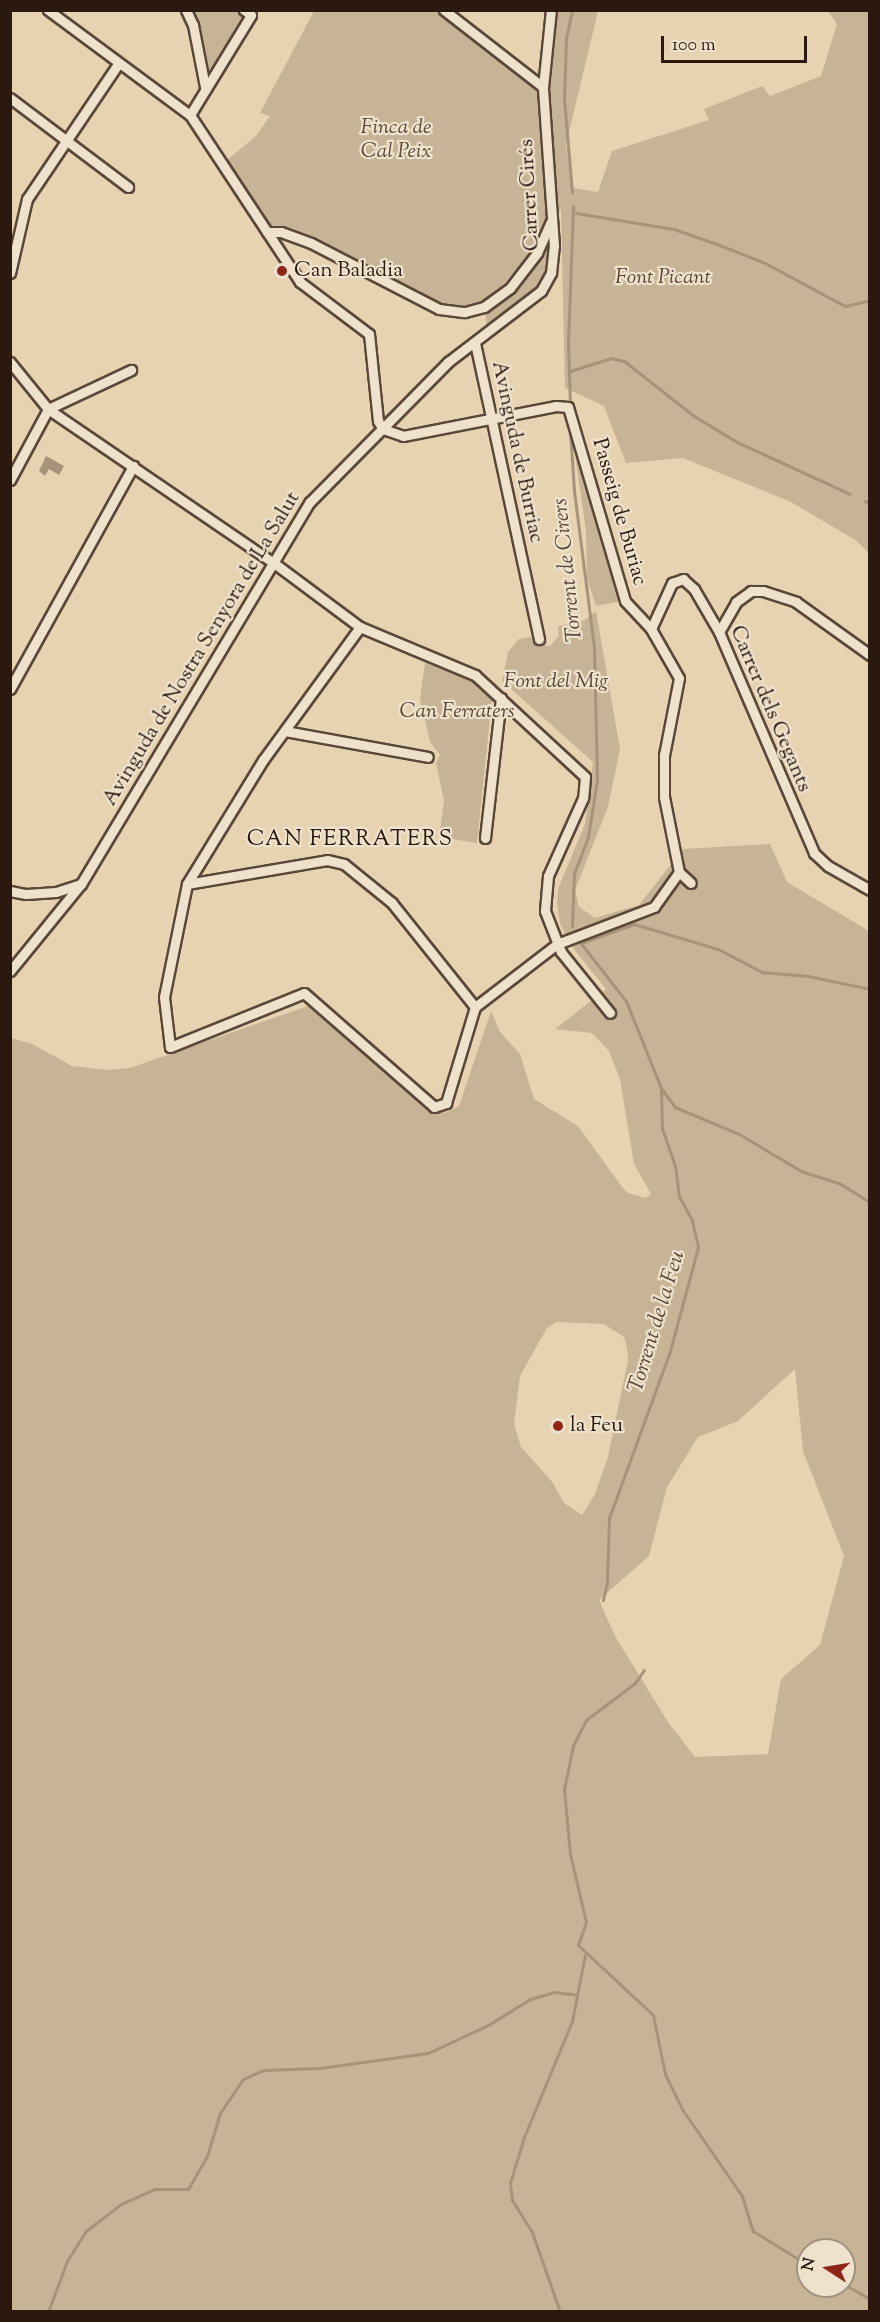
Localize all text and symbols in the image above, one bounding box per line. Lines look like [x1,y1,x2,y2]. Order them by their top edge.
scale bar [664,24,810,62]
text: 100 m [672,33,716,59]
park label: Finca de Cal Peix [361,115,431,165]
street label: Carrer Cirés [514,138,546,252]
place label: Can Baladia [294,258,403,284]
marker: Can Baladia [275,264,289,278]
park label: Font Picant [615,265,711,291]
street label: Avinguda de Burriac [485,359,549,545]
street label: Passeig de Buriac [586,435,652,589]
street label: Avinguda de Nostra Senyora de La Salut [98,487,306,811]
water label: Torrent de Cirers [548,497,590,643]
street label: Carrer dels Gegants [724,622,816,796]
park label: Font del Mig [504,669,608,695]
park label: Can Ferraters [400,699,514,725]
district label: CAN FERRATERS [247,828,453,854]
water label: Torrent de la Feu [624,1248,692,1396]
place label: la Feu [570,1413,623,1439]
marker: la Feu [551,1419,565,1433]
north arrow [796,2238,856,2298]
text: N [797,2256,822,2273]

